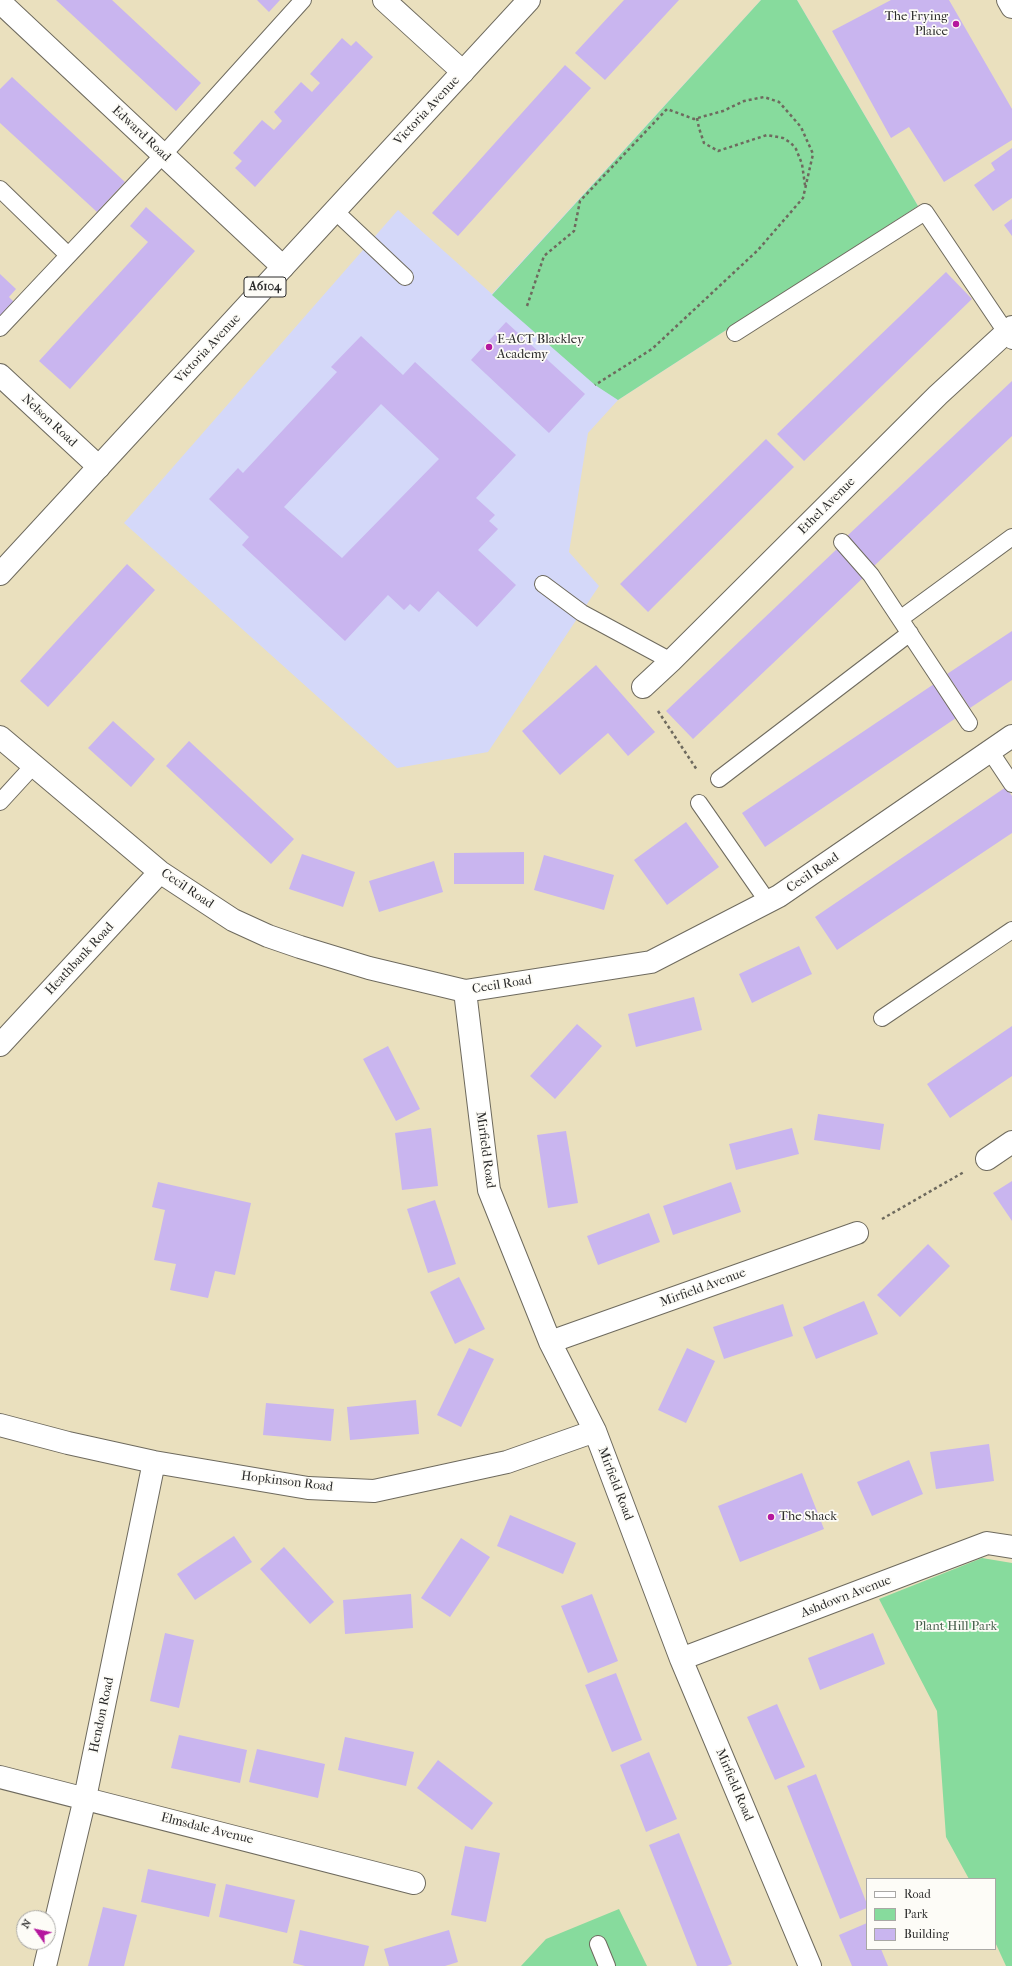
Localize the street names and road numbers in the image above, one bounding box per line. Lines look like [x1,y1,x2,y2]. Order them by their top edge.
street label: Victoria Avenue [391,73,463,149]
street label: Edward Road [108,103,174,165]
road number: A6104 [244,277,286,297]
street label: Victoria Avenue [172,311,244,387]
street label: Nelson Road [18,391,80,451]
street label: Ethel Avenue [795,474,859,538]
street label: Cecil Road [784,850,842,896]
street label: Cecil Road [158,866,216,912]
street label: Heathbank Road [43,920,117,998]
street label: Cecil Road [471,973,533,997]
street label: Mirfield Road [472,1111,498,1189]
street label: Mirfield Avenue [658,1265,748,1311]
street label: Mirfield Road [594,1445,636,1523]
street label: Hopkinson Road [240,1469,334,1495]
street label: Ashdown Avenue [798,1573,894,1621]
street label: Hendon Road [86,1676,118,1754]
street label: Mirfield Road [712,1746,756,1824]
street label: Elmsdale Avenue [159,1810,255,1848]

